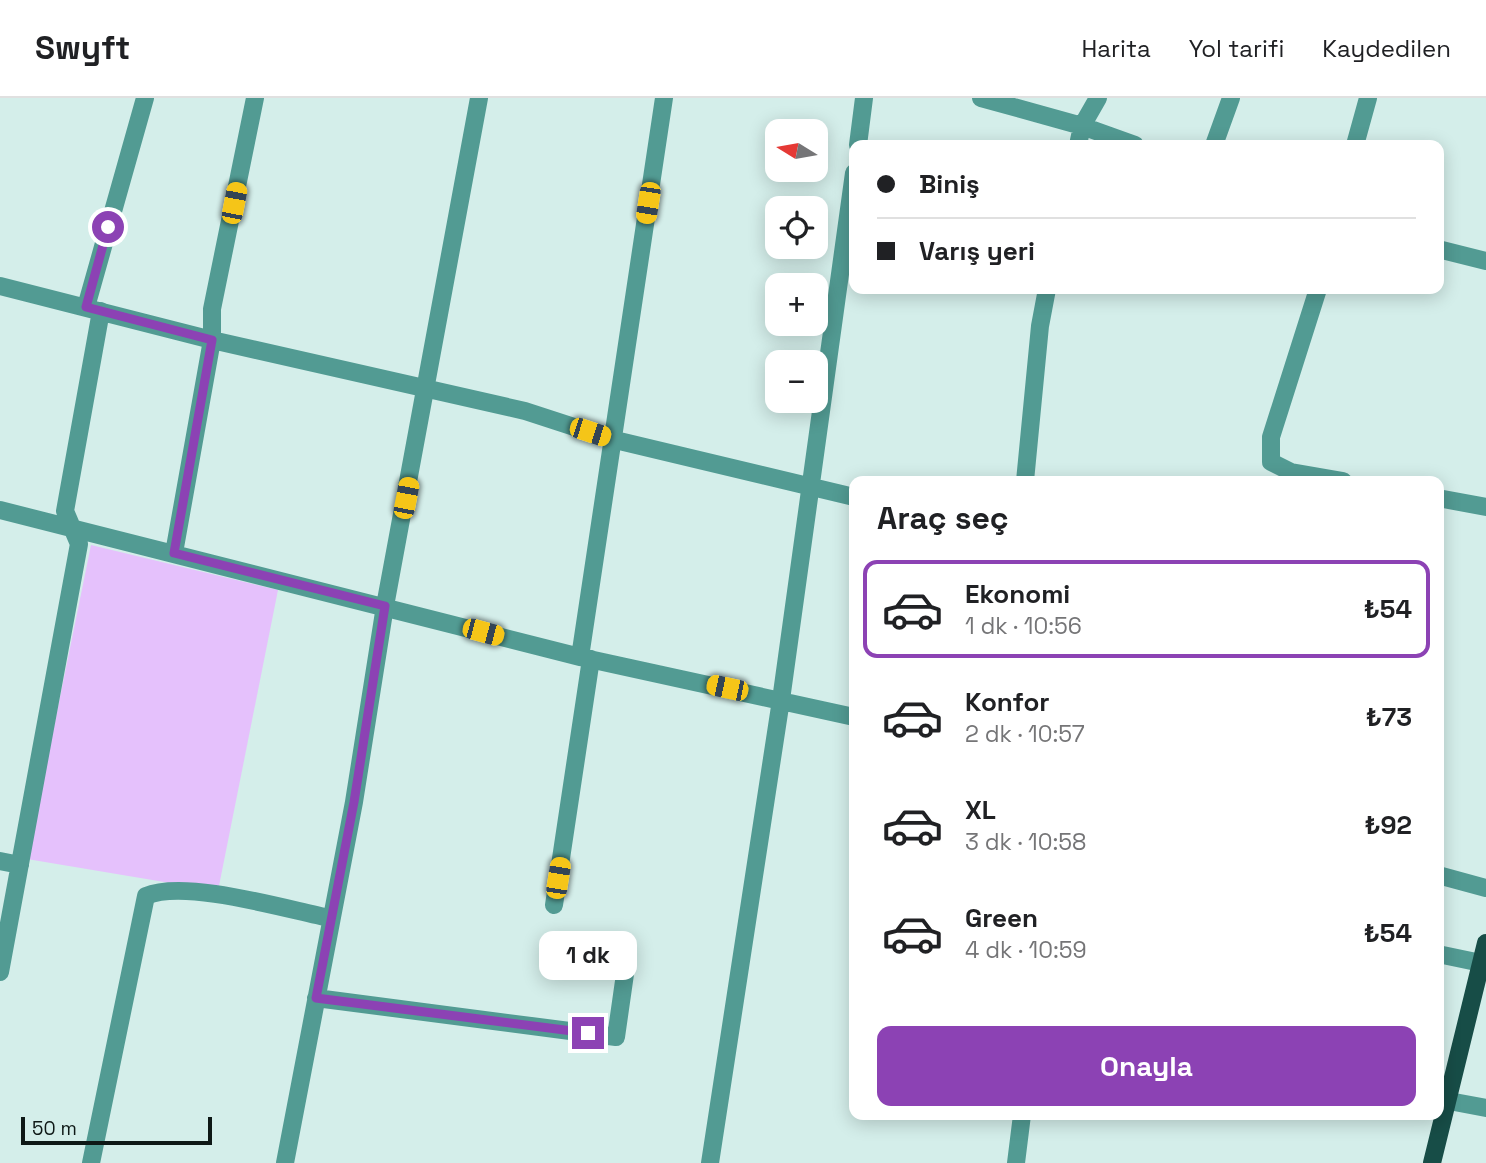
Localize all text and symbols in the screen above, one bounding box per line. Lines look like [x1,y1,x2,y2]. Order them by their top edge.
text: Swyft [35,27,130,69]
text: Harita [1081,33,1151,64]
text: Yol tarifi [1189,33,1284,64]
text: Kaydedilen [1322,33,1451,64]
north arrow [765,119,828,182]
map controls [765,119,828,413]
text: Biniş [919,167,980,201]
car [220,180,249,226]
car [635,181,662,225]
button: locate [765,196,828,259]
route start [92,211,124,243]
text: Varış yeri [919,234,1035,268]
button: + [765,273,828,336]
button: − [765,350,828,413]
car [567,416,614,448]
car [392,475,421,521]
text: Araç seç [877,498,1009,538]
text: Ekonomi [965,577,1070,611]
icon: car [881,578,944,641]
text: ₺54 [1364,592,1412,626]
text: 1 dk · 10:56 [965,611,1082,641]
car [460,616,507,648]
car [705,673,750,703]
text: Konfor [965,685,1050,719]
icon: car [881,686,944,749]
text: ₺73 [1366,700,1412,734]
text: 2 dk · 10:57 [965,719,1085,749]
text: XL [965,793,996,827]
icon: car [881,794,944,857]
text: ₺92 [1364,808,1412,842]
text: 3 dk · 10:58 [965,827,1086,857]
car [545,856,572,900]
text: Green [965,901,1038,935]
icon: car [881,902,944,965]
text: ₺54 [1364,916,1412,950]
callout: 1 dk [539,932,637,981]
text: 4 dk · 10:59 [965,935,1087,965]
text: 1 dk [566,940,610,970]
route end [572,1017,604,1049]
button: Onayla [877,1026,1416,1106]
scale bar [21,1114,212,1146]
text: 50 m [32,1116,77,1141]

